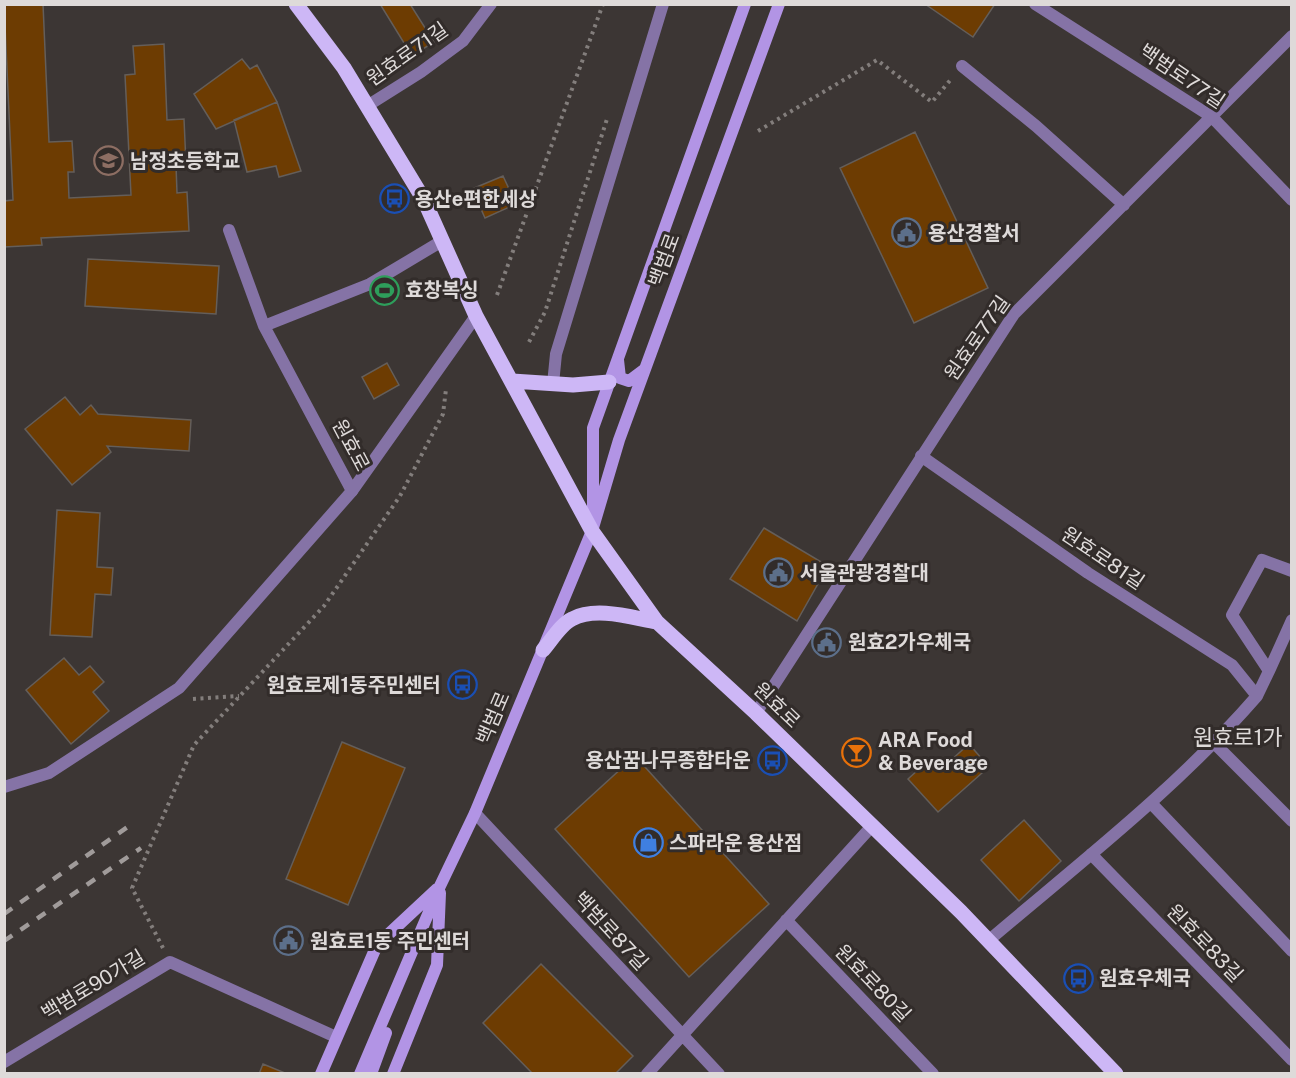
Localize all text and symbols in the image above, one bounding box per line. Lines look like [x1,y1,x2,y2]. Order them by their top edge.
street label: 원효로71길 [362,17,452,91]
street label: 백범로77길 [1135,39,1229,113]
school or university icon: 남정초등학교 [93,145,125,177]
place label: 남정초등학교 [130,149,240,173]
bus stop icon: 용산e편한세상 [378,183,410,215]
place label: 용산e편한세상 [415,187,537,211]
public building icon: 용산경찰서 [891,217,923,249]
place label: 용산경찰서 [928,221,1020,245]
street label: 백범로 [643,230,685,290]
sports icon: 효창복싱 [368,274,400,306]
place label: 효창복싱 [405,278,479,302]
street label: 원효로77길 [939,291,1015,385]
street label: 원효로 [327,415,375,475]
street label: 원효로81길 [1057,522,1149,594]
public building icon: 서울관광경찰대 [763,557,795,589]
place label: 서울관광경찰대 [800,561,929,585]
public building icon: 원효2가우체국 [811,626,843,658]
place label: 원효2가우체국 [848,630,971,654]
bus stop icon: 원효로제1동주민센터 [446,669,478,701]
place label: 원효로제1동주민센터 [267,673,441,697]
street label: 원효로 [749,677,805,733]
street label: 백범로 [471,688,515,748]
district label: 원효로1가 [1193,724,1283,750]
place label: ARA Food & Beverage [878,728,988,775]
bar icon: ARA Food & Beverage [841,736,873,768]
bus stop icon: 용산꿈나무종합타운 [756,744,788,776]
place label: 용산꿈나무종합타운 [585,748,751,772]
shop icon: 스파라운 용산점 [632,827,664,859]
place label: 스파라운 용산점 [669,831,802,855]
street label: 백범로87길 [569,887,653,975]
street label: 원효로83길 [1162,899,1248,987]
public building icon: 원효로1동 주민센터 [273,925,305,957]
place label: 원효로1동 주민센터 [310,929,470,953]
street label: 원효로80길 [830,939,916,1027]
street label: 백범로90가길 [37,945,149,1025]
bus stop icon: 원효우체국 [1062,962,1094,994]
place label: 원효우체국 [1099,966,1191,990]

